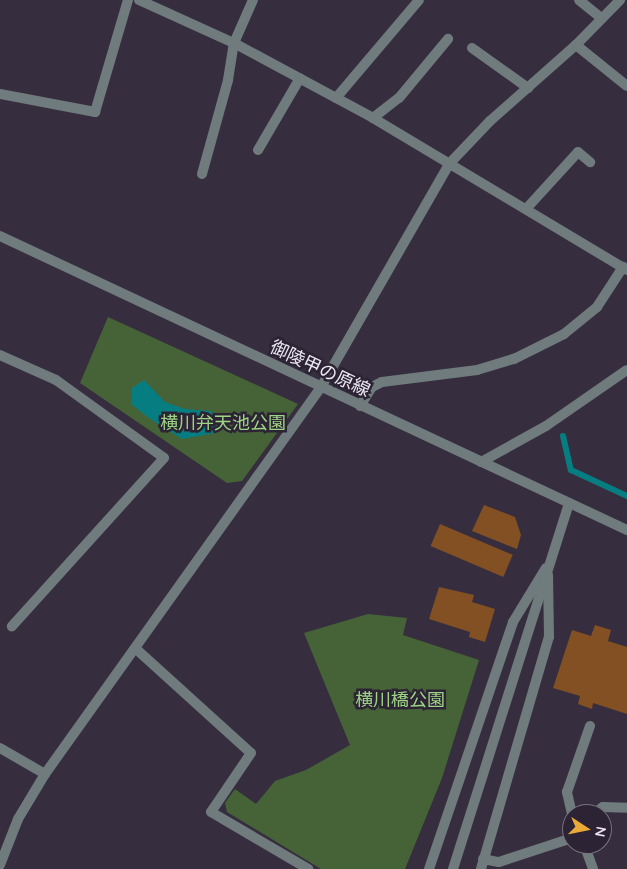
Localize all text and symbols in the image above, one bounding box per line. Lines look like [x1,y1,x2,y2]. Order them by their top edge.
street label: 御陵甲の原線 [266,336,374,402]
park label: 横川弁天池公園 [160,412,286,434]
park label: 横川橋公園 [355,689,445,711]
north arrow [562,804,612,854]
text: N [591,825,611,838]

